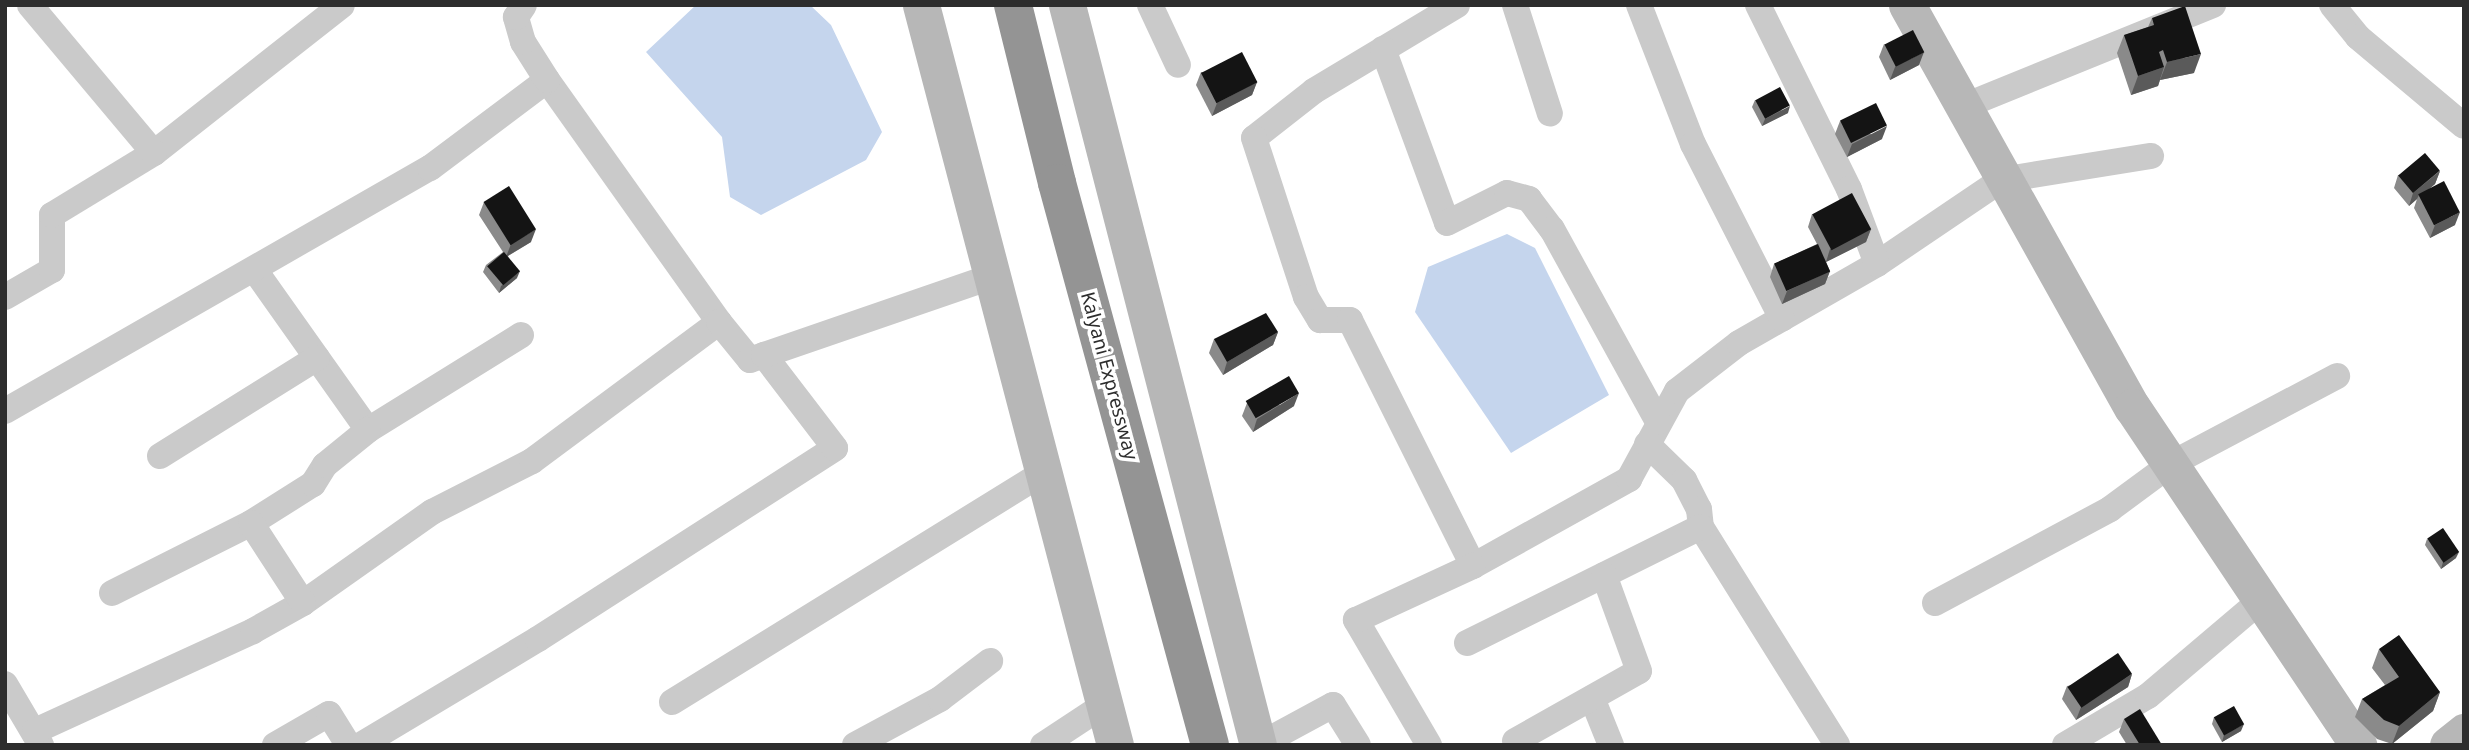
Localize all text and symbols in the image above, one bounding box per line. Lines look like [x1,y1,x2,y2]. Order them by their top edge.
street label: Kalyani Expressway [1076,289,1142,463]

